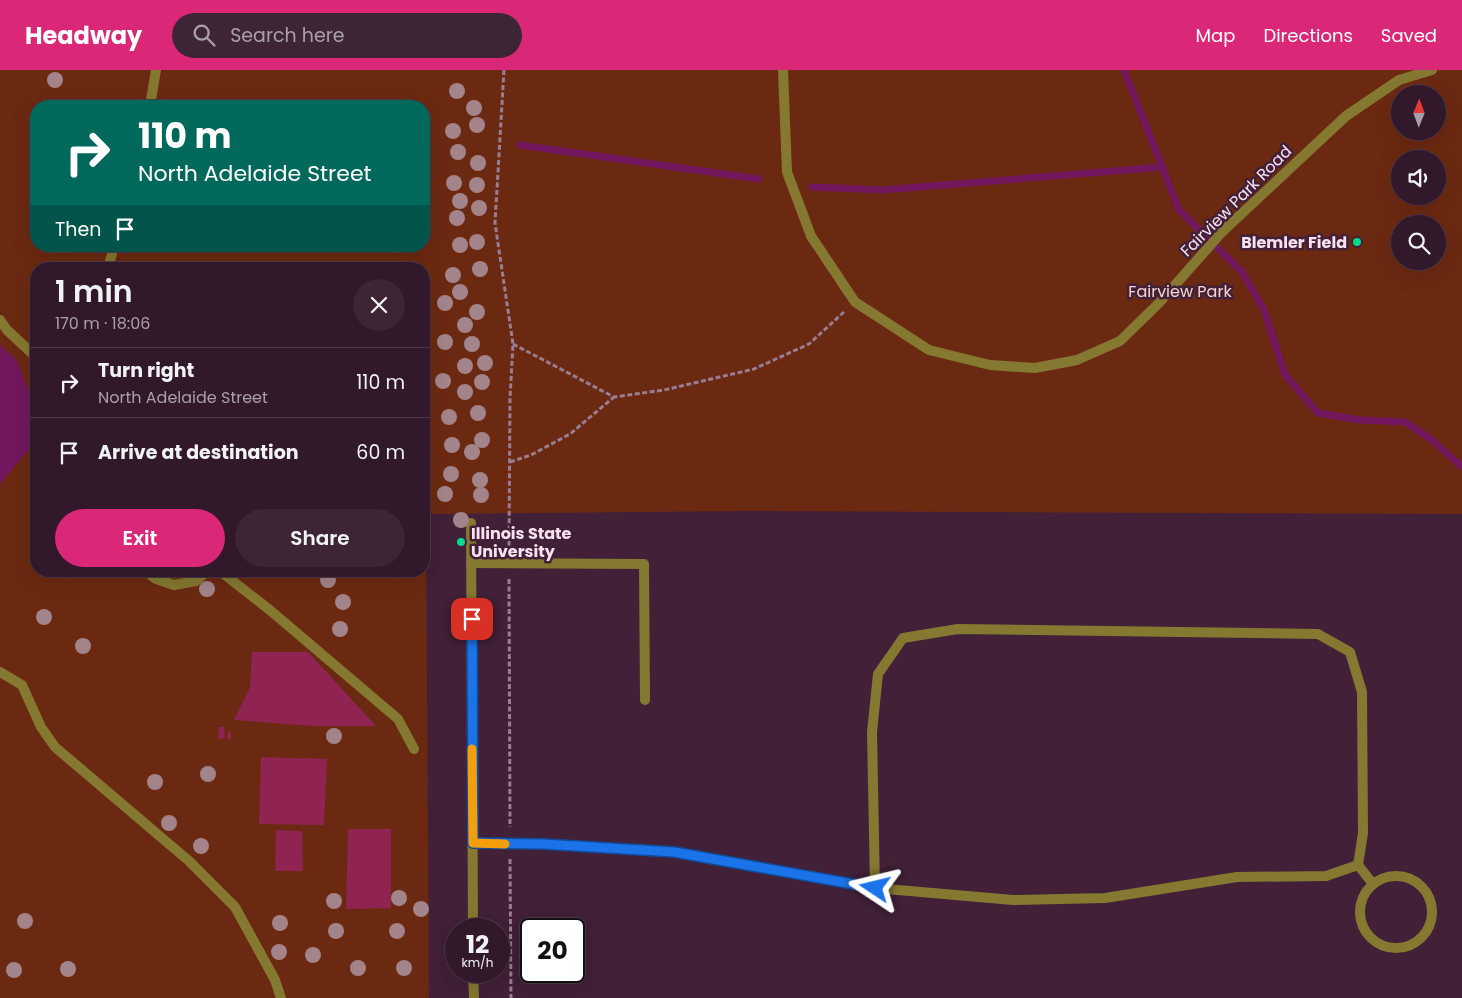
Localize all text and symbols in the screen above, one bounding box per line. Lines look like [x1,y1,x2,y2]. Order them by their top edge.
search box [172,13,522,58]
text: Headway [25,19,142,52]
icon: search [190,21,218,49]
text: Search here [230,22,345,49]
text: Map [1196,23,1235,48]
text: Directions [1263,23,1353,48]
text: Saved [1381,23,1437,48]
north arrow [1391,85,1446,140]
map controls [1391,85,1446,270]
text: 110 m [138,111,232,160]
icon: right [55,120,120,185]
street label: Fairview Park Road [1175,140,1297,262]
button: sound [1391,150,1446,205]
text: North Adelaide Street [138,158,372,189]
icon: arrive [111,215,139,243]
button: search [1391,215,1446,270]
text: Then [55,216,101,243]
place label: Blemler Field [1241,231,1347,254]
marker: Blemler Field [1351,236,1363,248]
text: 1 min [55,270,133,313]
button: close [353,279,405,331]
park label: Fairview Park [1128,280,1232,303]
text: 170 m · 18:06 [55,312,150,335]
text: Turn right [98,357,194,384]
icon: right [55,369,83,397]
text: 110 m [356,369,405,396]
text: North Adelaide Street [98,386,268,409]
icon: arrive [55,439,83,467]
text: Arrive at destination [98,439,299,466]
text: 60 m [356,439,405,466]
button: Exit [55,509,225,567]
button: Share [235,509,405,567]
place label: Illinois State University [471,522,572,563]
marker: Illinois State University [455,536,467,548]
pin [451,598,493,640]
icon: arrive [458,605,486,633]
position arrow [848,861,900,913]
speed limit sign: 20 [520,918,585,983]
text: 12 [466,927,489,962]
text: km/h [462,954,493,971]

